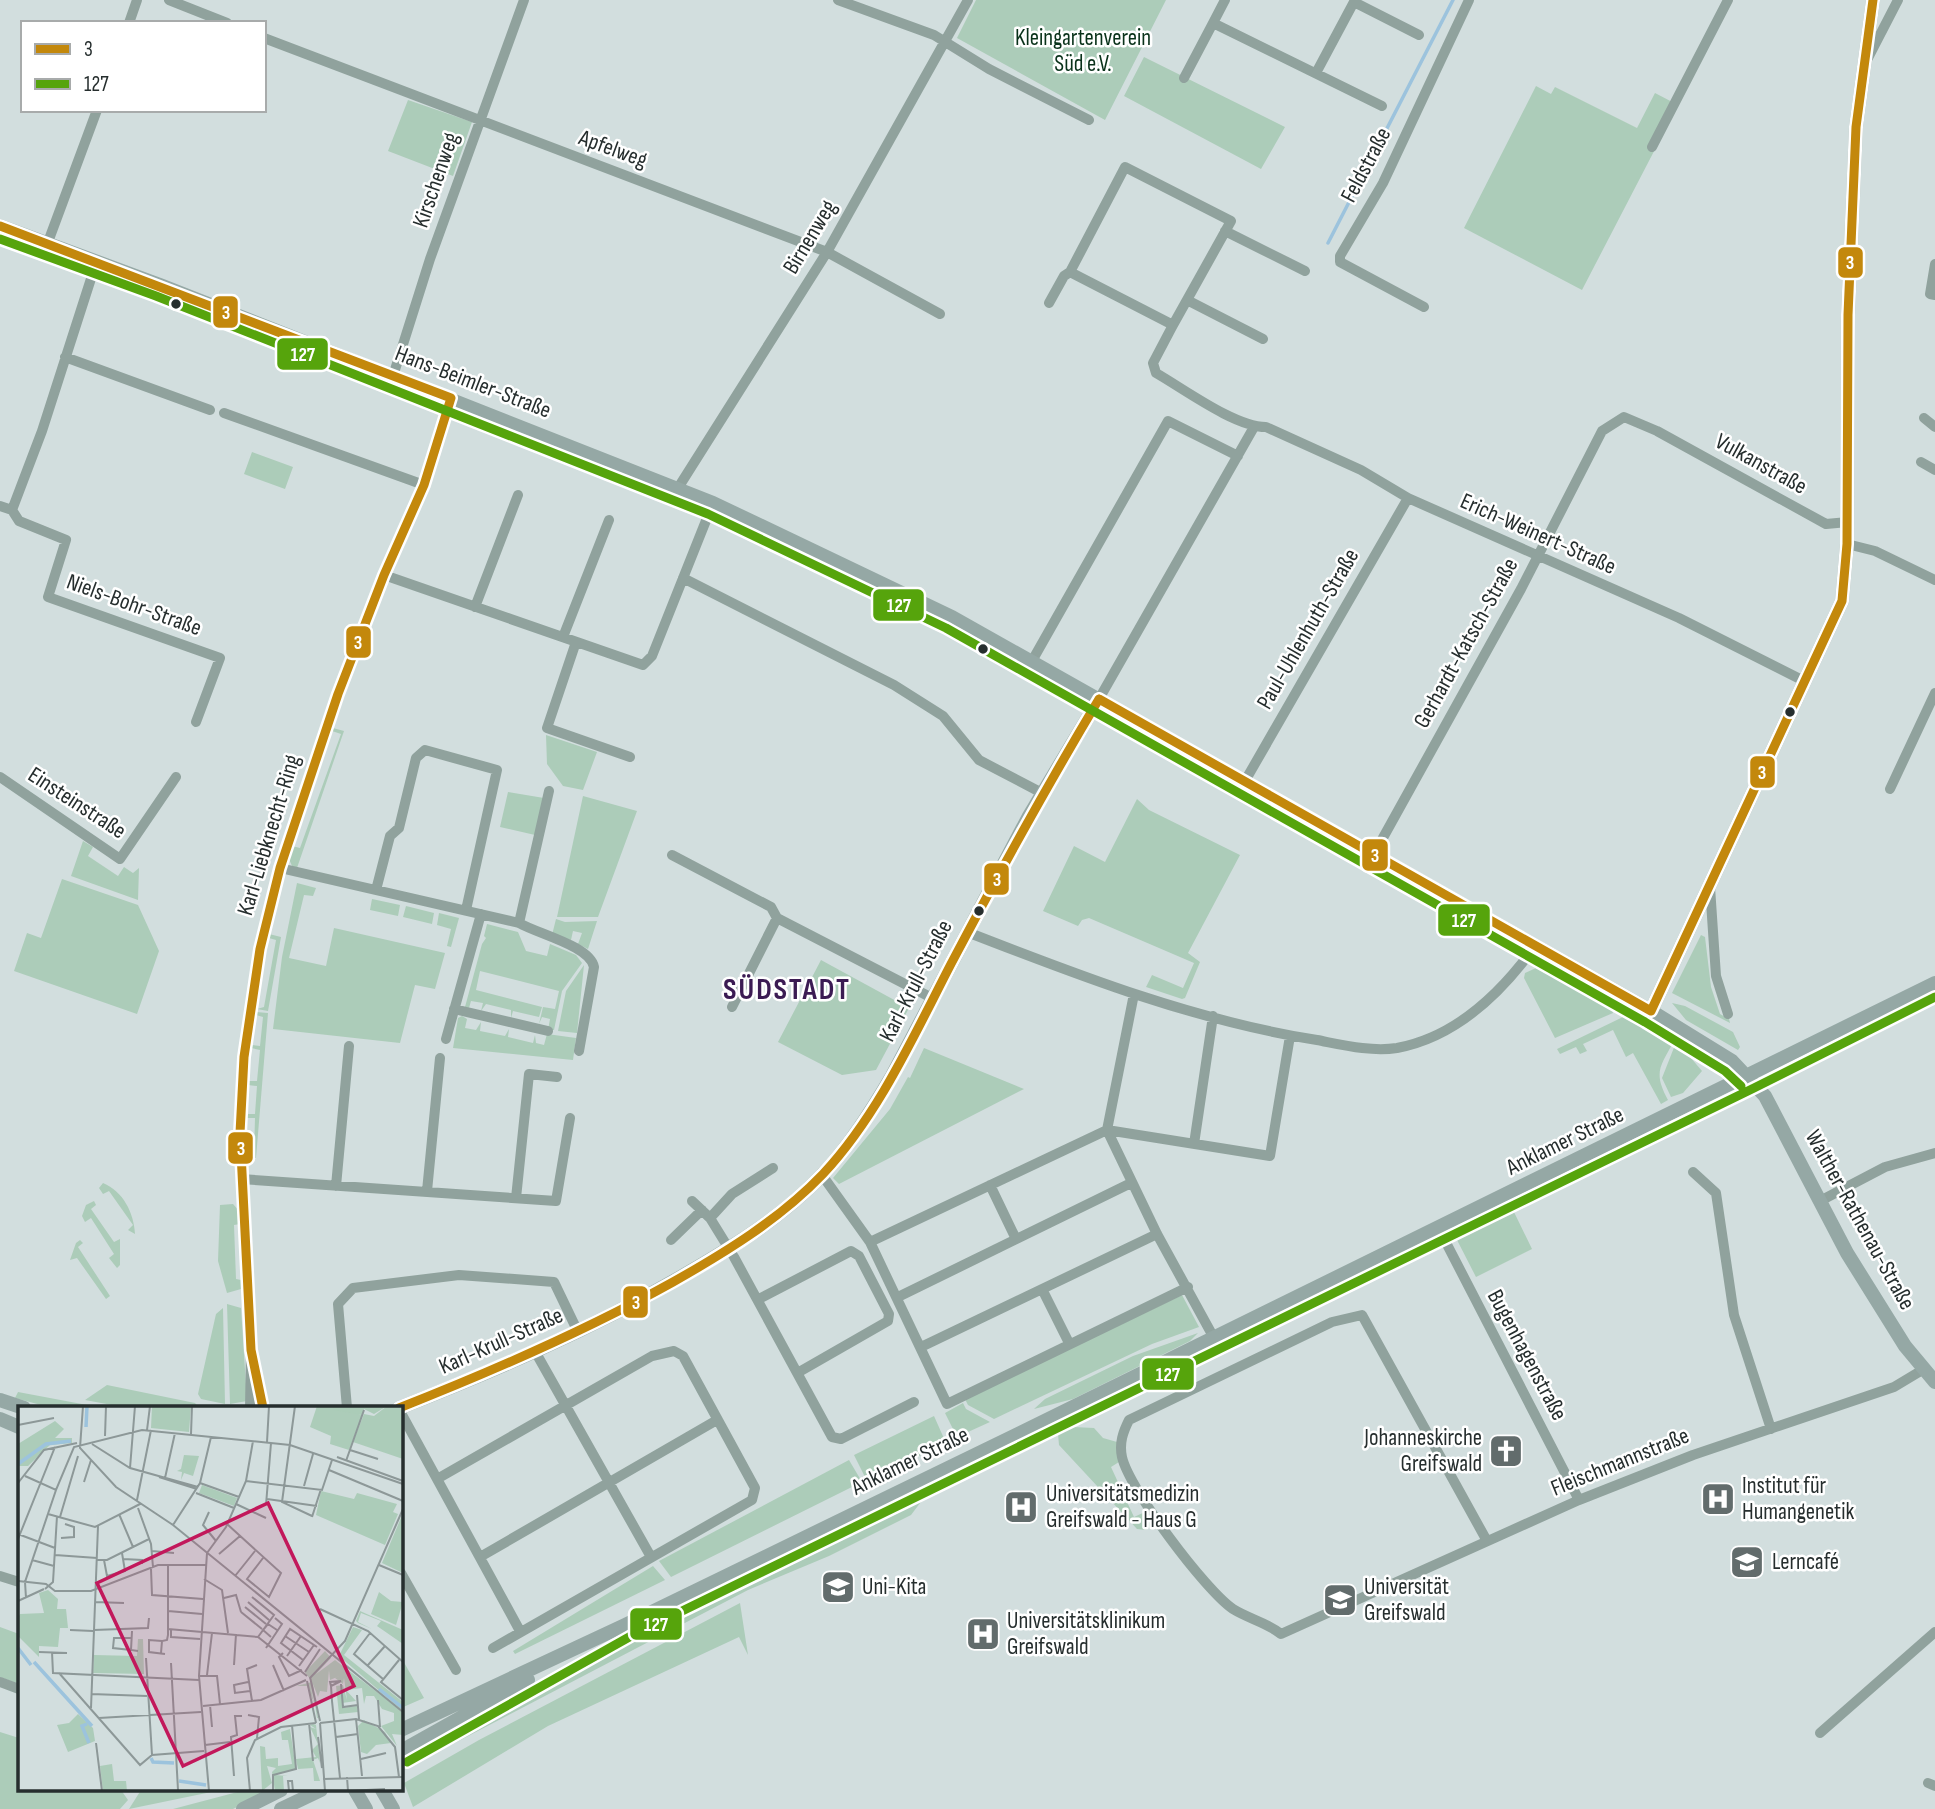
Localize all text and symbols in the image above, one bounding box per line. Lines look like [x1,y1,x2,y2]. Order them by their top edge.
legend [21,21,266,112]
park label: Kleingartenverein Süd e.V. [1015,24,1151,78]
text: 3 [84,37,93,62]
text: 127 [84,72,109,97]
street label: Apfelweg [574,123,651,174]
street label: Feldstraße [1335,123,1397,207]
street label: Kirschenweg [407,129,465,231]
street label: Birnenweg [777,195,843,279]
line badge: 3 [1837,246,1864,279]
text: 3 [1846,252,1854,275]
line badge: 3 [212,295,239,329]
unlabelled marker [169,297,183,311]
text: 3 [222,302,230,325]
line badge: 127 [276,337,329,371]
street label: Hans-Beimler-Straße [391,339,555,425]
text: 127 [291,344,316,367]
street label: Vulkanstraße [1710,427,1812,501]
street label: Erich-Weinert-Straße [1456,487,1620,581]
street label: Paul-Uhlenhuth-Straße [1251,544,1365,714]
street label: Gerhardt-Katsch-Straße [1408,553,1524,733]
street label: Niels-Bohr-Straße [63,568,205,642]
line badge: 127 [872,588,925,622]
text: 127 [887,595,912,618]
line badge: 3 [345,625,372,659]
text: 3 [354,632,362,655]
unlabelled marker [976,642,990,656]
unlabelled marker [1783,705,1797,719]
street label: Karl-Liebknecht-Ring [231,751,307,919]
line badge: 3 [1749,755,1776,789]
street label: Einsteinstraße [23,761,131,845]
text: 3 [1758,762,1766,785]
line badge: 3 [1361,838,1389,872]
text: 3 [1371,845,1379,868]
line badge: 3 [983,862,1010,896]
text: 3 [993,869,1001,892]
line badge: 127 [1437,903,1491,937]
unlabelled marker [972,904,986,918]
text: 127 [1452,910,1477,933]
street label: Karl-Krull-Straße [873,916,959,1046]
district label: SÜDSTADT [723,972,851,1008]
street label: Anklamer Straße [1501,1101,1628,1182]
street label: Walther-Rathenau-Straße [1799,1125,1921,1315]
line badge: 3 [227,1131,254,1165]
text: 3 [237,1138,245,1161]
line badge: 3 [622,1285,649,1319]
street label: Bugenhagenstraße [1481,1285,1573,1425]
text: 3 [632,1292,640,1315]
street label: Karl-Krull-Straße [435,1301,567,1381]
line badge: 127 [1141,1357,1195,1391]
text: 127 [1156,1364,1181,1387]
inset map [18,1406,402,1792]
street label: Anklamer Straße [846,1421,973,1502]
street label: Fleischmannstraße [1547,1422,1693,1502]
place label: Johanneskirche Greifswald [1363,1424,1482,1478]
church icon: Johanneskirche Greifswald [1487,1432,1525,1470]
place label: Institut für Humangenetik [1742,1472,1854,1526]
place label: Universitätsmedizin Greifswald - Haus G [1046,1480,1199,1534]
hospital icon: Institut für Humangenetik [1699,1480,1737,1518]
hospital icon: Universitätsmedizin Greifswald - Haus G [1002,1488,1040,1526]
school or university icon: Lerncafé [1728,1543,1766,1581]
place label: Lerncafé [1772,1548,1839,1576]
school or university icon: Uni-Kita [819,1568,857,1606]
place label: Uni-Kita [862,1573,926,1601]
place label: Universität Greifswald [1364,1573,1449,1627]
school or university icon: Universität Greifswald [1321,1581,1359,1619]
line badge: 127 [629,1607,683,1641]
place label: Universitätsklinikum Greifswald [1007,1607,1165,1661]
text: 127 [644,1614,669,1637]
hospital icon: Universitätsklinikum Greifswald [964,1615,1002,1653]

